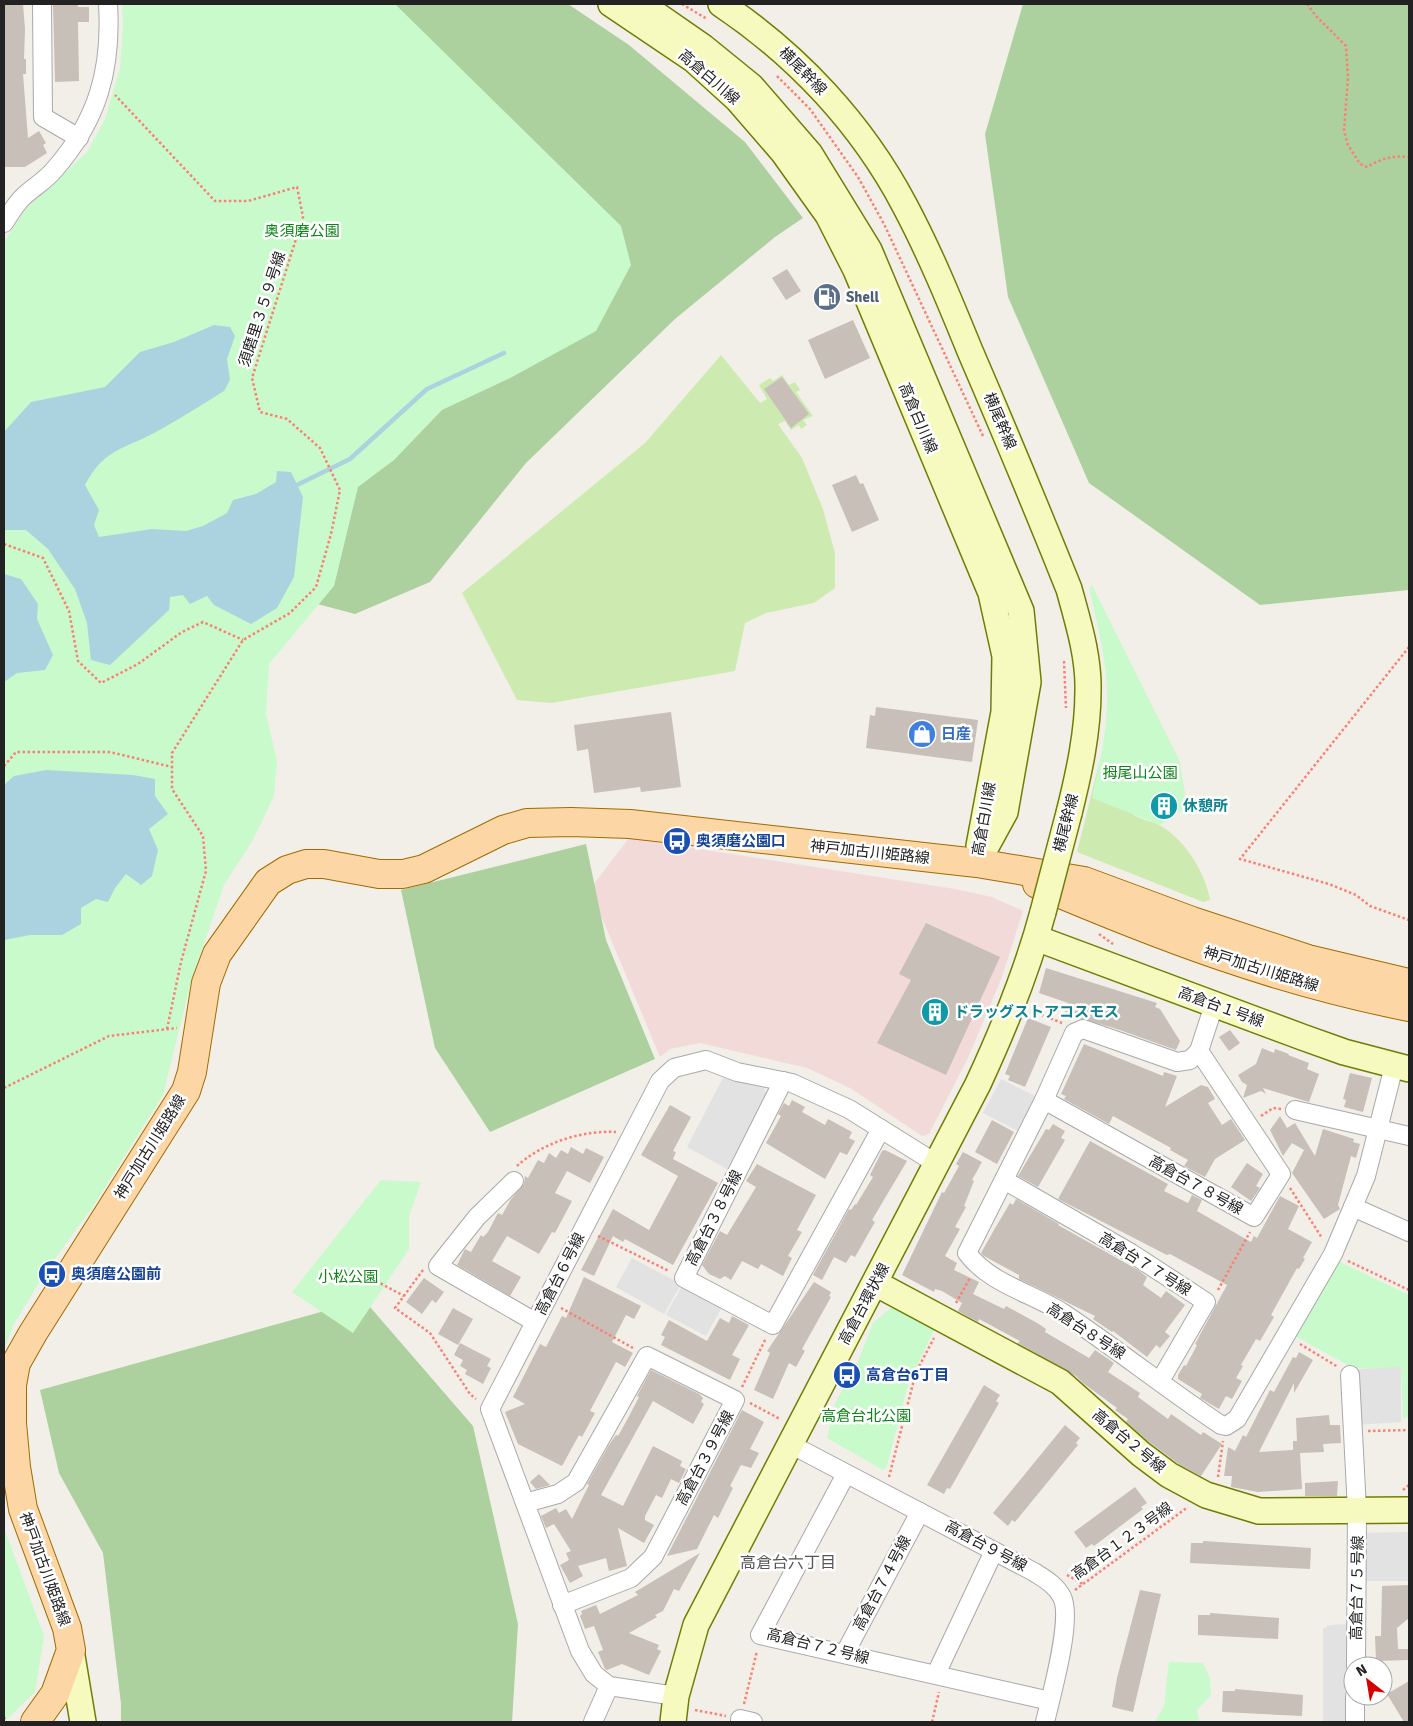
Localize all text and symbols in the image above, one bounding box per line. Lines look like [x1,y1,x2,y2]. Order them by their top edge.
street label: 横尾幹線 [775,43,831,99]
street label: 高倉白川線 [675,46,743,108]
park label: 奥須磨公園 [264,222,340,240]
street label: 須磨里３５９号線 [235,249,289,369]
fuel station icon: Shell [812,282,842,312]
place label: Shell [846,288,879,306]
street label: 高倉白川線 [895,380,941,456]
street label: 横尾幹線 [980,390,1020,452]
shop icon: 日産 [907,719,937,749]
place label: 日産 [941,725,971,743]
park label: 拇尾山公園 [1102,764,1178,782]
street label: 高倉白川線 [969,780,999,858]
building icon: 休憩所 [1149,791,1179,821]
street label: 横尾幹線 [1050,792,1082,854]
place label: 休憩所 [1183,797,1228,815]
bus stop icon: 奥須磨公園口 [662,826,692,856]
place label: 奥須磨公園口 [696,832,786,850]
street label: 神戸加古川姫路線 [809,837,931,867]
street label: 神戸加古川姫路線 [1201,943,1321,995]
street label: 高倉台１号線 [1176,983,1266,1031]
building icon: ドラッグストアコスモス [920,997,950,1027]
place label: ドラッグストアコスモス [954,1003,1119,1021]
street label: 神戸加古川姫路線 [111,1091,189,1203]
street label: 高倉台７８号線 [1146,1152,1246,1218]
street label: 高倉台３８号線 [682,1167,746,1269]
street label: 高倉台７７号線 [1096,1229,1194,1299]
street label: 高倉台６号線 [532,1230,588,1318]
bus stop icon: 奥須磨公園前 [37,1259,67,1289]
street label: 高倉台環状線 [835,1260,893,1348]
place label: 奥須磨公園前 [71,1265,161,1283]
park label: 小松公園 [318,1268,378,1286]
street label: 高倉台８号線 [1043,1299,1129,1363]
bus stop icon: 高倉台6丁目 [832,1360,862,1390]
place label: 高倉台6丁目 [866,1366,949,1384]
street label: 高倉台２号線 [1089,1405,1169,1477]
street label: 高倉台３９号線 [672,1407,738,1509]
park label: 高倉台北公園 [821,1407,911,1425]
street label: 高倉台１２３号線 [1068,1498,1176,1584]
street label: 神戸加古川姫路線 [16,1510,74,1628]
street label: 高倉台９号線 [942,1517,1030,1575]
street label: 高倉台７４号線 [849,1532,915,1634]
street label: 高倉台７５号線 [1347,1535,1367,1641]
district label: 高倉台六丁目 [740,1553,836,1573]
street label: 高倉台７２号線 [765,1625,871,1667]
north arrow [1343,1656,1393,1706]
text: N [1353,1660,1370,1680]

